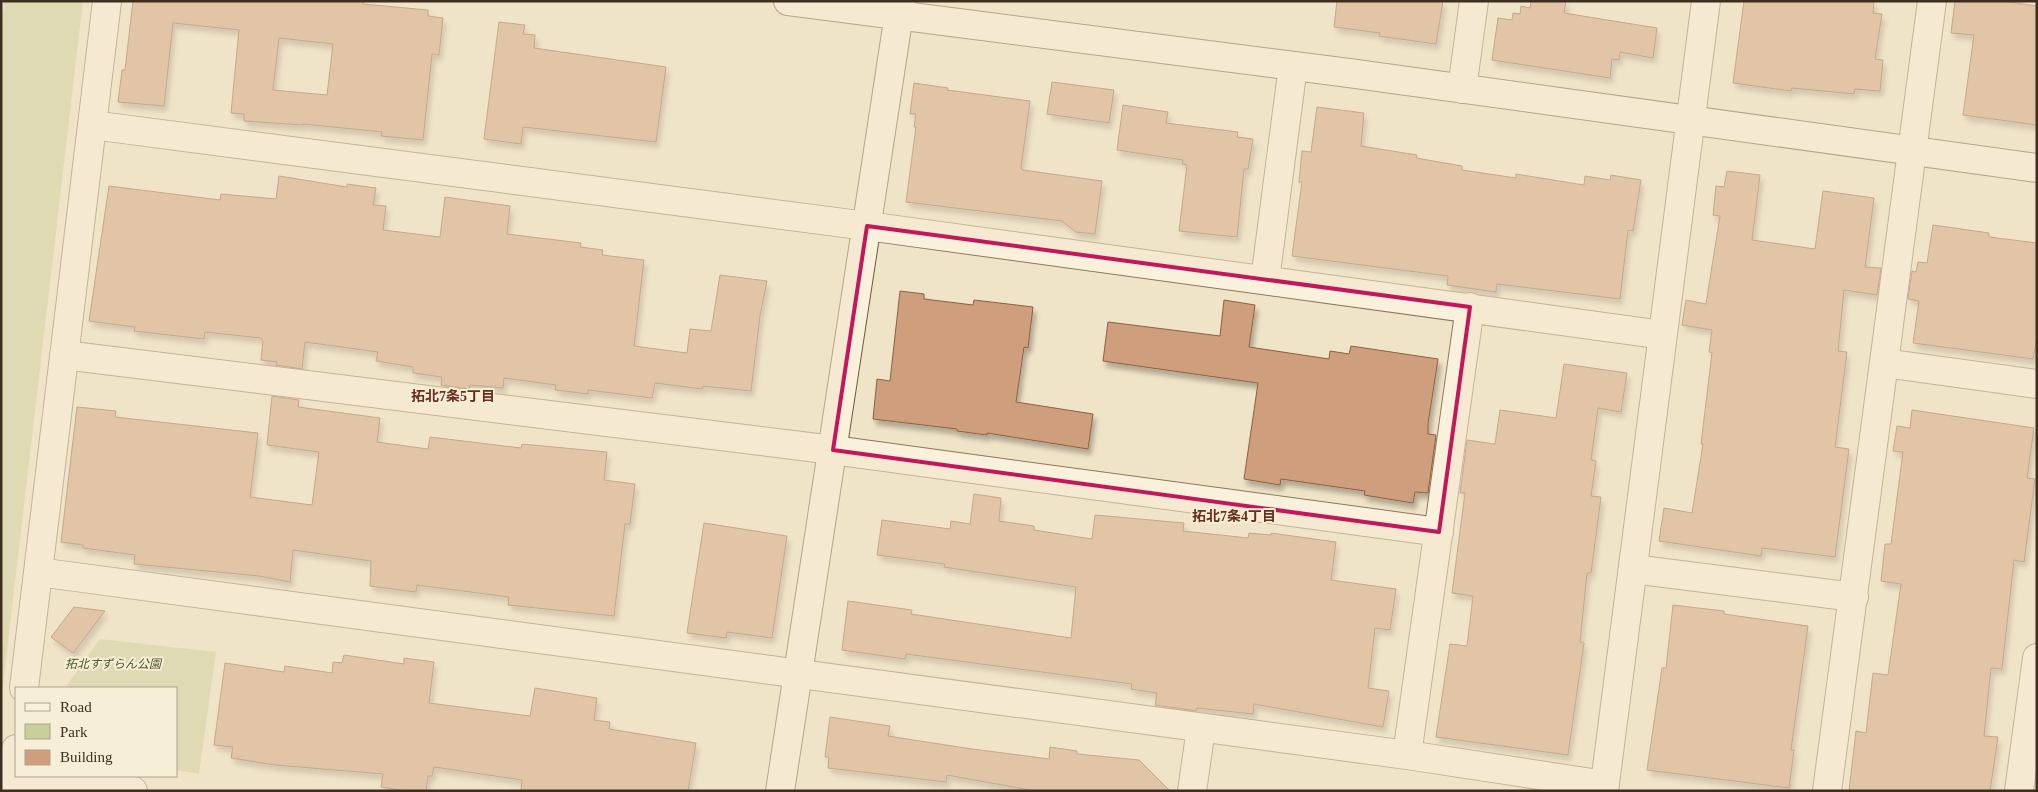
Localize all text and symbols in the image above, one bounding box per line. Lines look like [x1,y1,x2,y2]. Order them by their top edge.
district label: 拓北7条5丁目 [411,388,495,404]
district label: 拓北7条4丁目 [1192,508,1276,524]
park label: 拓北すずらん公園 [65,657,163,671]
legend [15,687,178,777]
text: Road [60,699,92,715]
text: Park [60,724,88,740]
text: Building [60,749,113,765]

